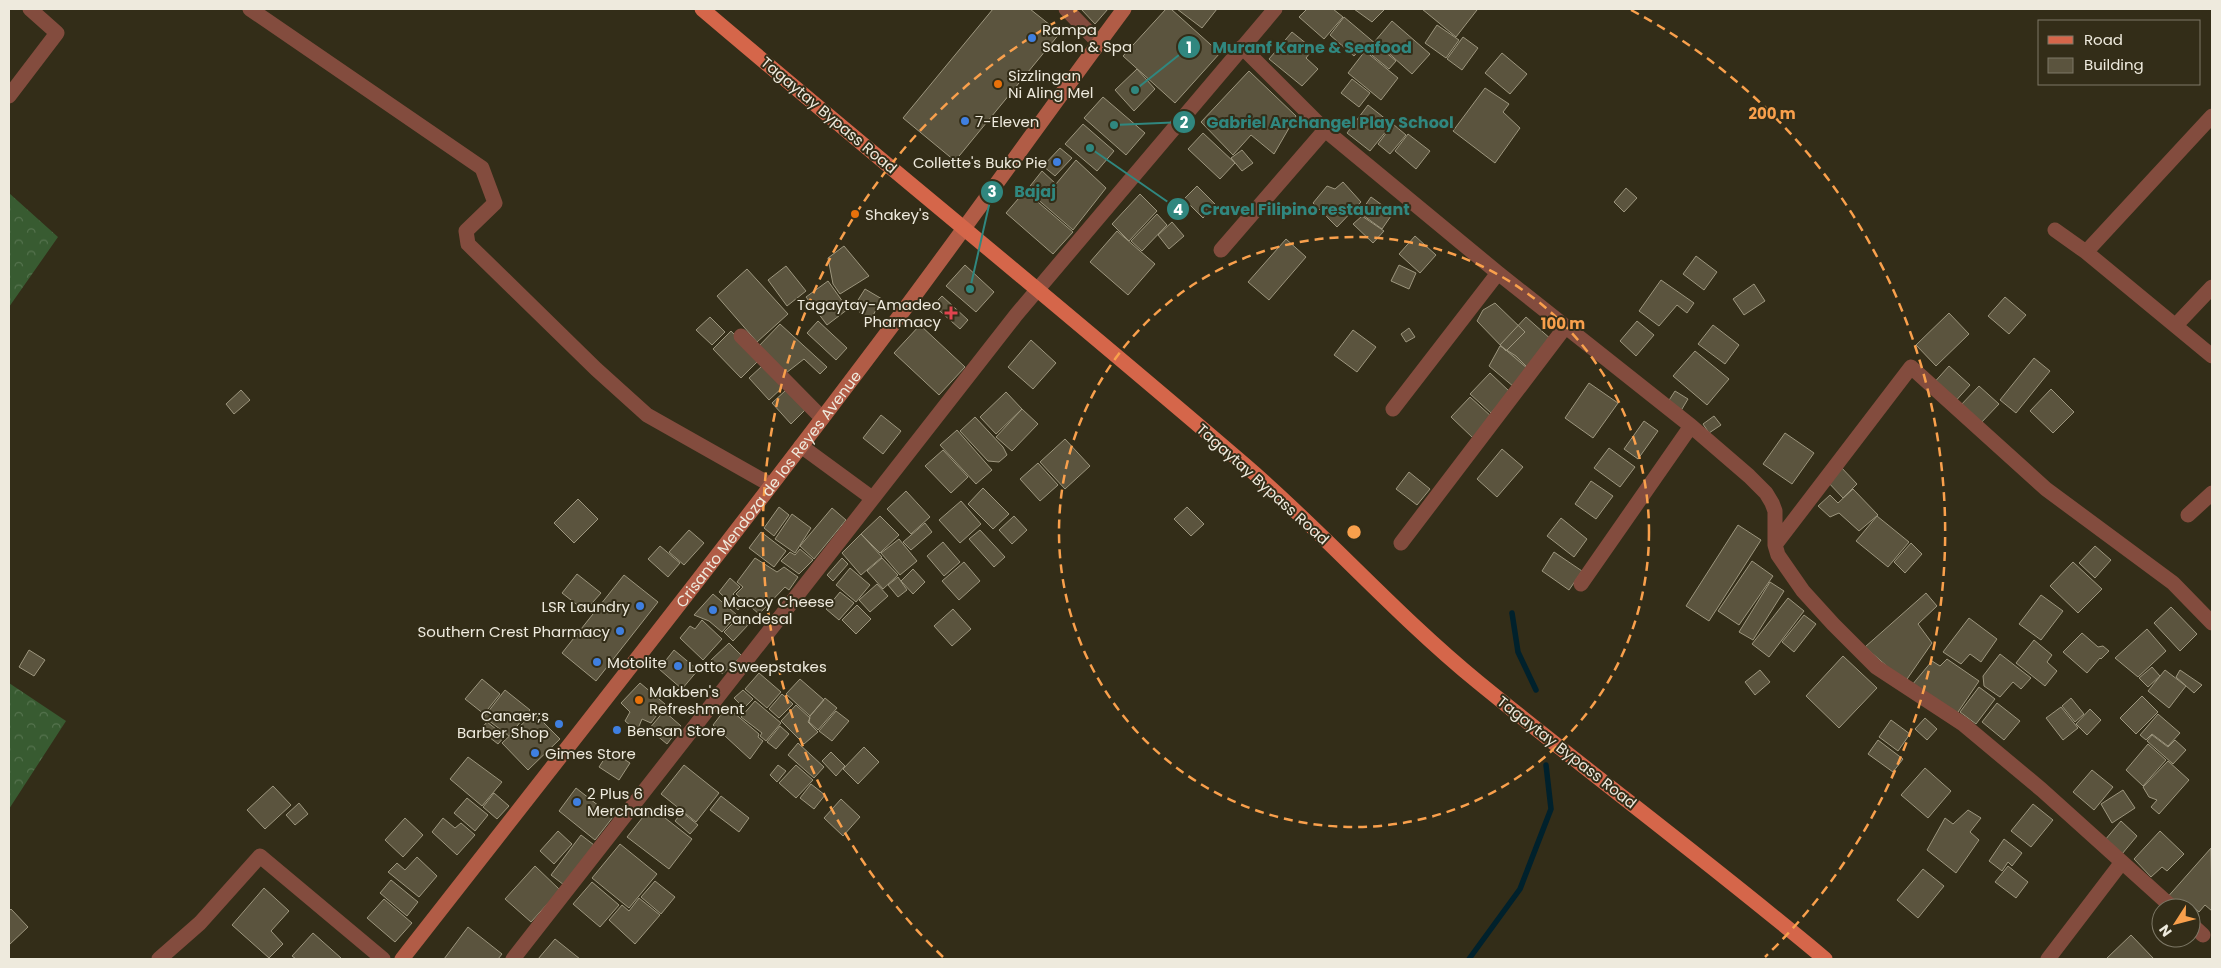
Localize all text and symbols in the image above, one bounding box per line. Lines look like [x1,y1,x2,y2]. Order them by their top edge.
place label: Rampa Salon & Spa [1042,19,1132,57]
legend [2038,20,2201,85]
text: Road [2084,29,2123,50]
marker: Rampa Salon & Spa [1026,32,1038,44]
callout: Muranf Karne & Seafood [1177,32,1422,63]
text: Muranf Karne & Seafood [1212,36,1412,59]
text: 1 [1186,37,1192,58]
street label: Tagaytay Bypass Road [757,52,901,178]
text: Building [2084,54,2144,75]
place label: Sizzlingan Ni Aling Mel [1008,65,1093,103]
marker: Sizzlingan Ni Aling Mel [992,78,1004,90]
text: 200 m [1748,103,1796,124]
callout: Gabriel Archangel Play School [1171,107,1464,138]
place label: 7-Eleven [975,111,1039,132]
text: Gabriel Archangel Play School [1206,111,1454,134]
text: 2 [1180,112,1189,133]
marker: 7-Eleven [959,115,971,127]
place label: Collette's Buko Pie [913,152,1047,173]
marker: Collette's Buko Pie [1051,156,1063,168]
callout: Bajaj [980,176,1066,207]
text: Bajaj [1014,180,1056,203]
text: 3 [987,181,997,202]
callout: Cravel Filipino restaurant [1165,194,1420,225]
text: Cravel Filipino restaurant [1200,198,1410,221]
text: 4 [1173,199,1183,220]
place label: Shakey's [865,204,929,225]
marker: Shakey's [849,208,861,220]
place label: Tagaytay-Amadeo Pharmacy [797,294,942,332]
marker: Tagaytay-Amadeo Pharmacy [945,307,957,319]
text: 100 m [1541,313,1585,334]
street label: Crisanto Mendoza de los Reyes Avenue [670,366,866,611]
street label: Tagaytay Bypass Road [1192,419,1334,549]
centre of rings [1345,523,1363,541]
place label: Macoy Cheese Pandesal [723,591,834,629]
place label: LSR Laundry [542,596,631,617]
marker: LSR Laundry [634,600,646,612]
marker: Macoy Cheese Pandesal [707,604,719,616]
place label: Southern Crest Pharmacy [418,621,611,642]
marker: Southern Crest Pharmacy [614,625,626,637]
place label: Motolite [607,652,667,673]
marker: Motolite [591,656,603,668]
place label: Lotto Sweepstakes [688,656,827,677]
marker: Lotto Sweepstakes [672,660,684,672]
place label: Makben's Refreshment [649,681,745,719]
street label: Tagaytay Bypass Road [1493,691,1641,813]
marker: Makben's Refreshment [633,694,645,706]
place label: Canaer;s Barber Shop [457,705,549,743]
marker: Canaer;s Barber Shop [553,718,565,730]
place label: Bensan Store [627,720,725,741]
marker: Bensan Store [611,724,623,736]
place label: Gimes Store [545,743,636,764]
marker: Gimes Store [529,747,541,759]
place label: 2 Plus 6 Merchandise [587,783,684,821]
marker: 2 Plus 6 Merchandise [571,796,583,808]
north arrow [2151,898,2201,948]
text: N [2154,921,2177,941]

